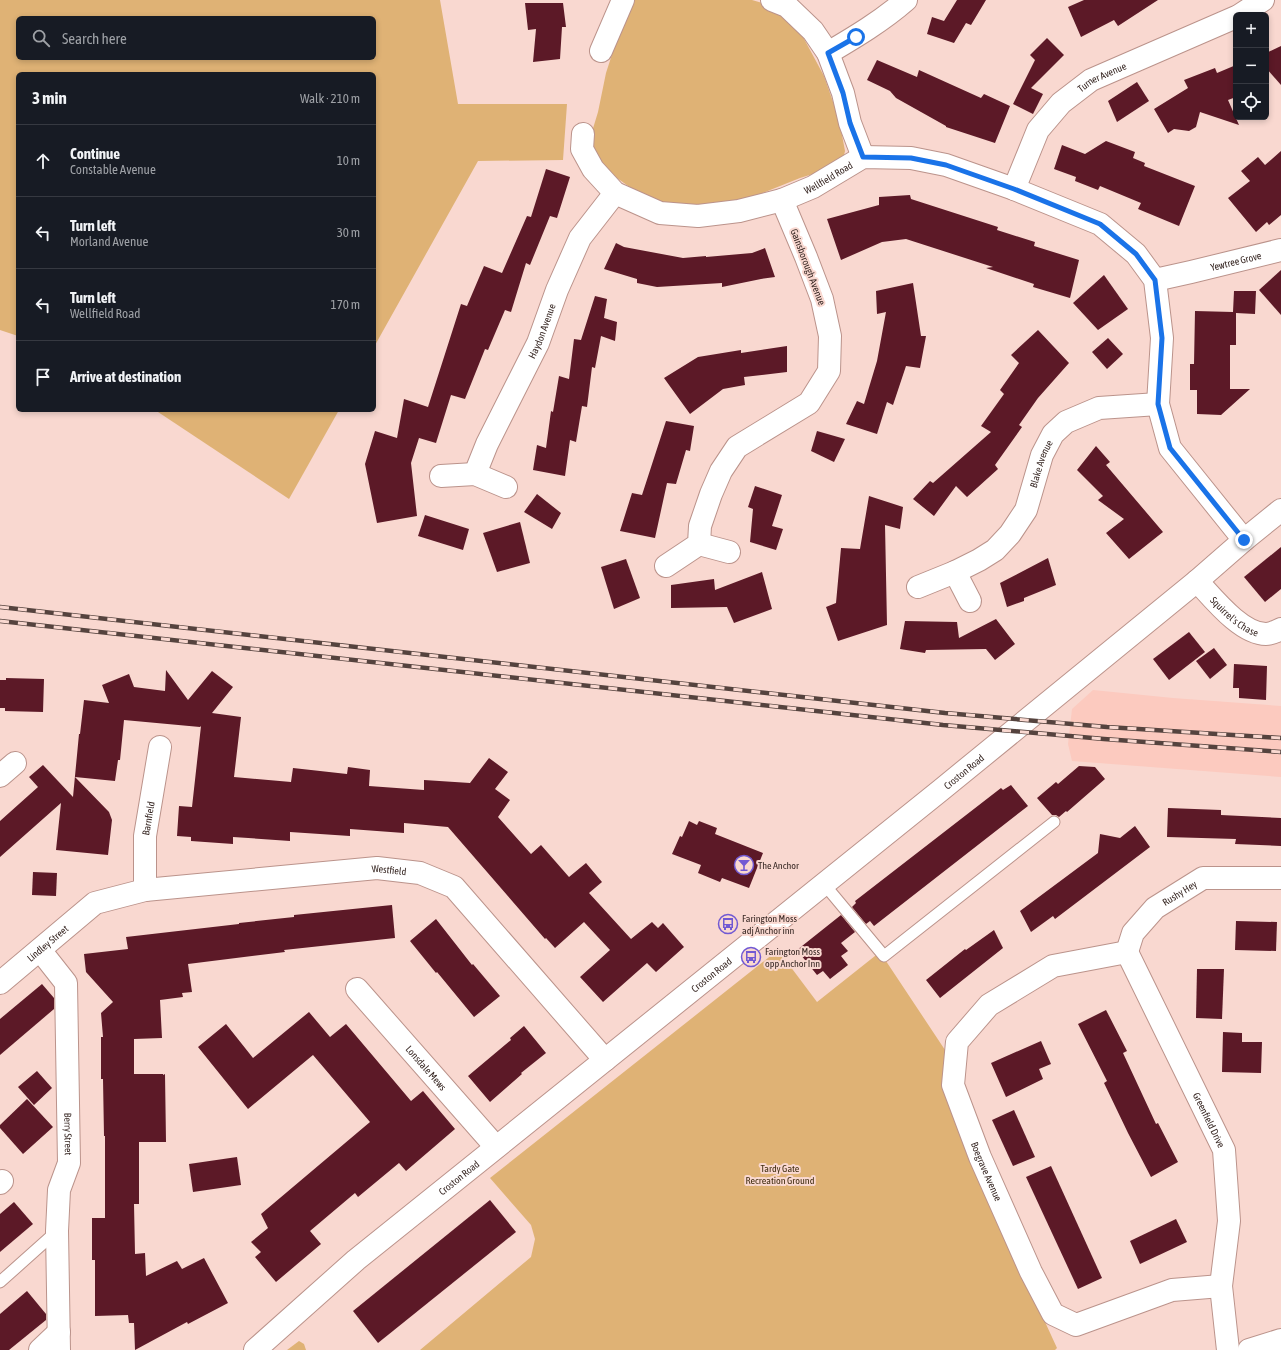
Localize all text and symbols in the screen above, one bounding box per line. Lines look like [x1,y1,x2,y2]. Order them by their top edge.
map controls [1233,12,1269,120]
button: + [1233,12,1269,48]
search box [16,16,376,60]
icon: search [30,27,52,49]
route start [847,28,865,46]
text: Search here [62,30,127,47]
button: − [1233,48,1269,84]
street label: Turner Avenue [1075,60,1128,94]
button: locate [1233,84,1269,120]
text: 3 min [32,88,67,108]
text: Walk · 210 m [300,91,360,106]
text: Continue [70,145,120,162]
icon: ahead [32,150,54,172]
text: 10 m [337,153,360,168]
street label: Wellfield Road [802,159,855,196]
text: Constable Avenue [70,162,156,177]
text: Turn left [70,217,116,234]
icon: left [32,222,54,244]
text: 30 m [337,225,360,240]
street label: Gainsborough Avenue [788,227,828,307]
text: Morland Avenue [70,234,148,249]
street label: Yewtree Grove [1209,249,1263,273]
text: Turn left [70,289,116,306]
icon: left [32,294,54,316]
text: 170 m [331,297,360,312]
street label: Haydon Avenue [526,302,557,360]
text: Wellfield Road [70,306,140,321]
icon: arrive [32,366,54,388]
text: Arrive at destination [70,368,181,385]
street label: Blake Avenue [1027,438,1055,489]
route end [1235,531,1253,549]
street label: Squirrel's Chase [1208,594,1260,638]
street label: Croston Road [941,752,986,791]
street label: Barnfield [140,800,156,836]
bar icon: The Anchor [733,854,755,876]
place label: The Anchor [758,860,800,871]
street label: Westfield [371,862,407,877]
street label: Rushy Hey [1160,878,1198,908]
bus stop icon: Farington Moss adj Anchor inn [717,913,739,935]
place label: Farington Moss adj Anchor inn [742,913,798,936]
street label: Lindley Street [25,923,70,963]
bus stop icon: Farington Moss opp Anchor Inn [740,946,762,968]
place label: Farington Moss opp Anchor Inn [765,946,821,969]
street label: Croston Road [689,955,734,994]
street label: Lonsdale Mews [404,1043,449,1093]
street label: Greenfield Drive [1191,1091,1228,1150]
street label: Berry Street [63,1113,74,1156]
street label: Boegrave Avenue [969,1140,1004,1203]
street label: Croston Road [436,1158,481,1197]
park label: Tardy Gate Recreation Ground [746,1163,815,1186]

